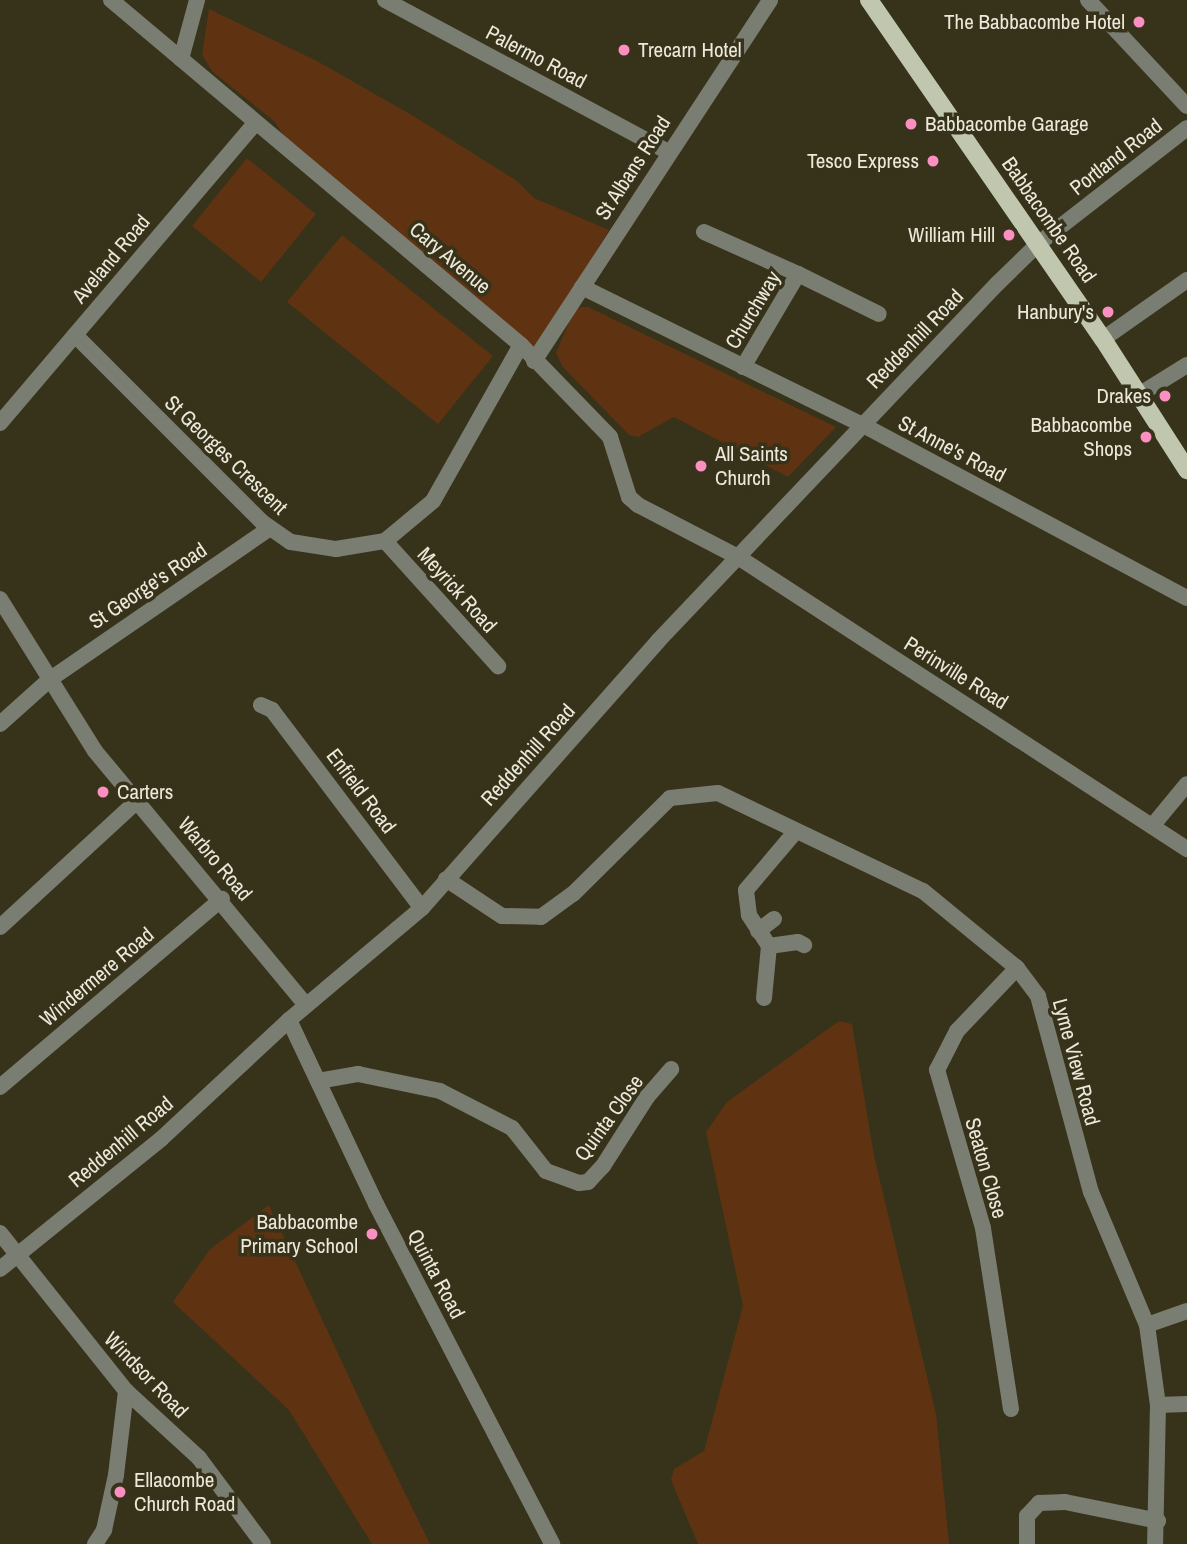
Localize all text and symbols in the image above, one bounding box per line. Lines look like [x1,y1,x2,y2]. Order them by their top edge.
place label: The Babbacombe Hotel [944,9,1125,35]
marker: The Babbacombe Hotel [1131,14,1147,30]
street label: Palermo Road [481,20,591,94]
place label: Trecarn Hotel [638,37,742,63]
marker: Trecarn Hotel [616,42,632,58]
street label: St Albans Road [590,111,676,225]
place label: Babbacombe Garage [925,111,1089,137]
street label: Portland Road [1065,113,1167,201]
marker: Babbacombe Garage [903,116,919,132]
place label: Tesco Express [807,148,919,174]
street label: Babbacombe Road [996,152,1102,288]
marker: Tesco Express [925,153,941,169]
street label: Aveland Road [67,210,155,308]
street label: Cary Avenue [404,216,496,300]
place label: William Hill [908,222,995,248]
marker: William Hill [1001,227,1017,243]
street label: Churchway [720,267,786,353]
street label: Reddenhill Road [861,284,969,394]
place label: Hanbury's [1017,299,1094,325]
marker: Hanbury's [1100,304,1116,320]
place label: Drakes [1096,383,1151,409]
marker: Drakes [1157,388,1173,404]
street label: St Georges Crescent [159,390,293,520]
street label: St Anne's Road [893,410,1011,488]
place label: Babbacombe Shops [1031,412,1132,462]
marker: Babbacombe Shops [1138,429,1154,445]
place label: All Saints Church [715,441,788,491]
marker: All Saints Church [693,458,709,474]
street label: St George's Road [84,537,212,635]
street label: Meyrick Road [412,542,502,638]
street label: Perinville Road [899,631,1013,715]
street label: Reddenhill Road [476,699,580,811]
street label: Enfield Road [321,744,401,838]
place label: Carters [117,779,173,805]
marker: Carters [95,784,111,800]
street label: Warbro Road [173,812,257,906]
street label: Windermere Road [35,922,159,1032]
street label: Lyme View Road [1047,996,1105,1128]
street label: Quinta Close [569,1070,649,1166]
street label: Reddenhill Road [64,1091,178,1193]
street label: Seaton Close [960,1115,1012,1221]
place label: Babbacombe Primary School [240,1209,358,1259]
street label: Quinta Road [402,1225,470,1323]
marker: Babbacombe Primary School [364,1226,380,1242]
street label: Windsor Road [99,1327,193,1423]
place label: Ellacombe Church Road [134,1467,235,1517]
marker: Ellacombe Church Road [112,1484,128,1500]

